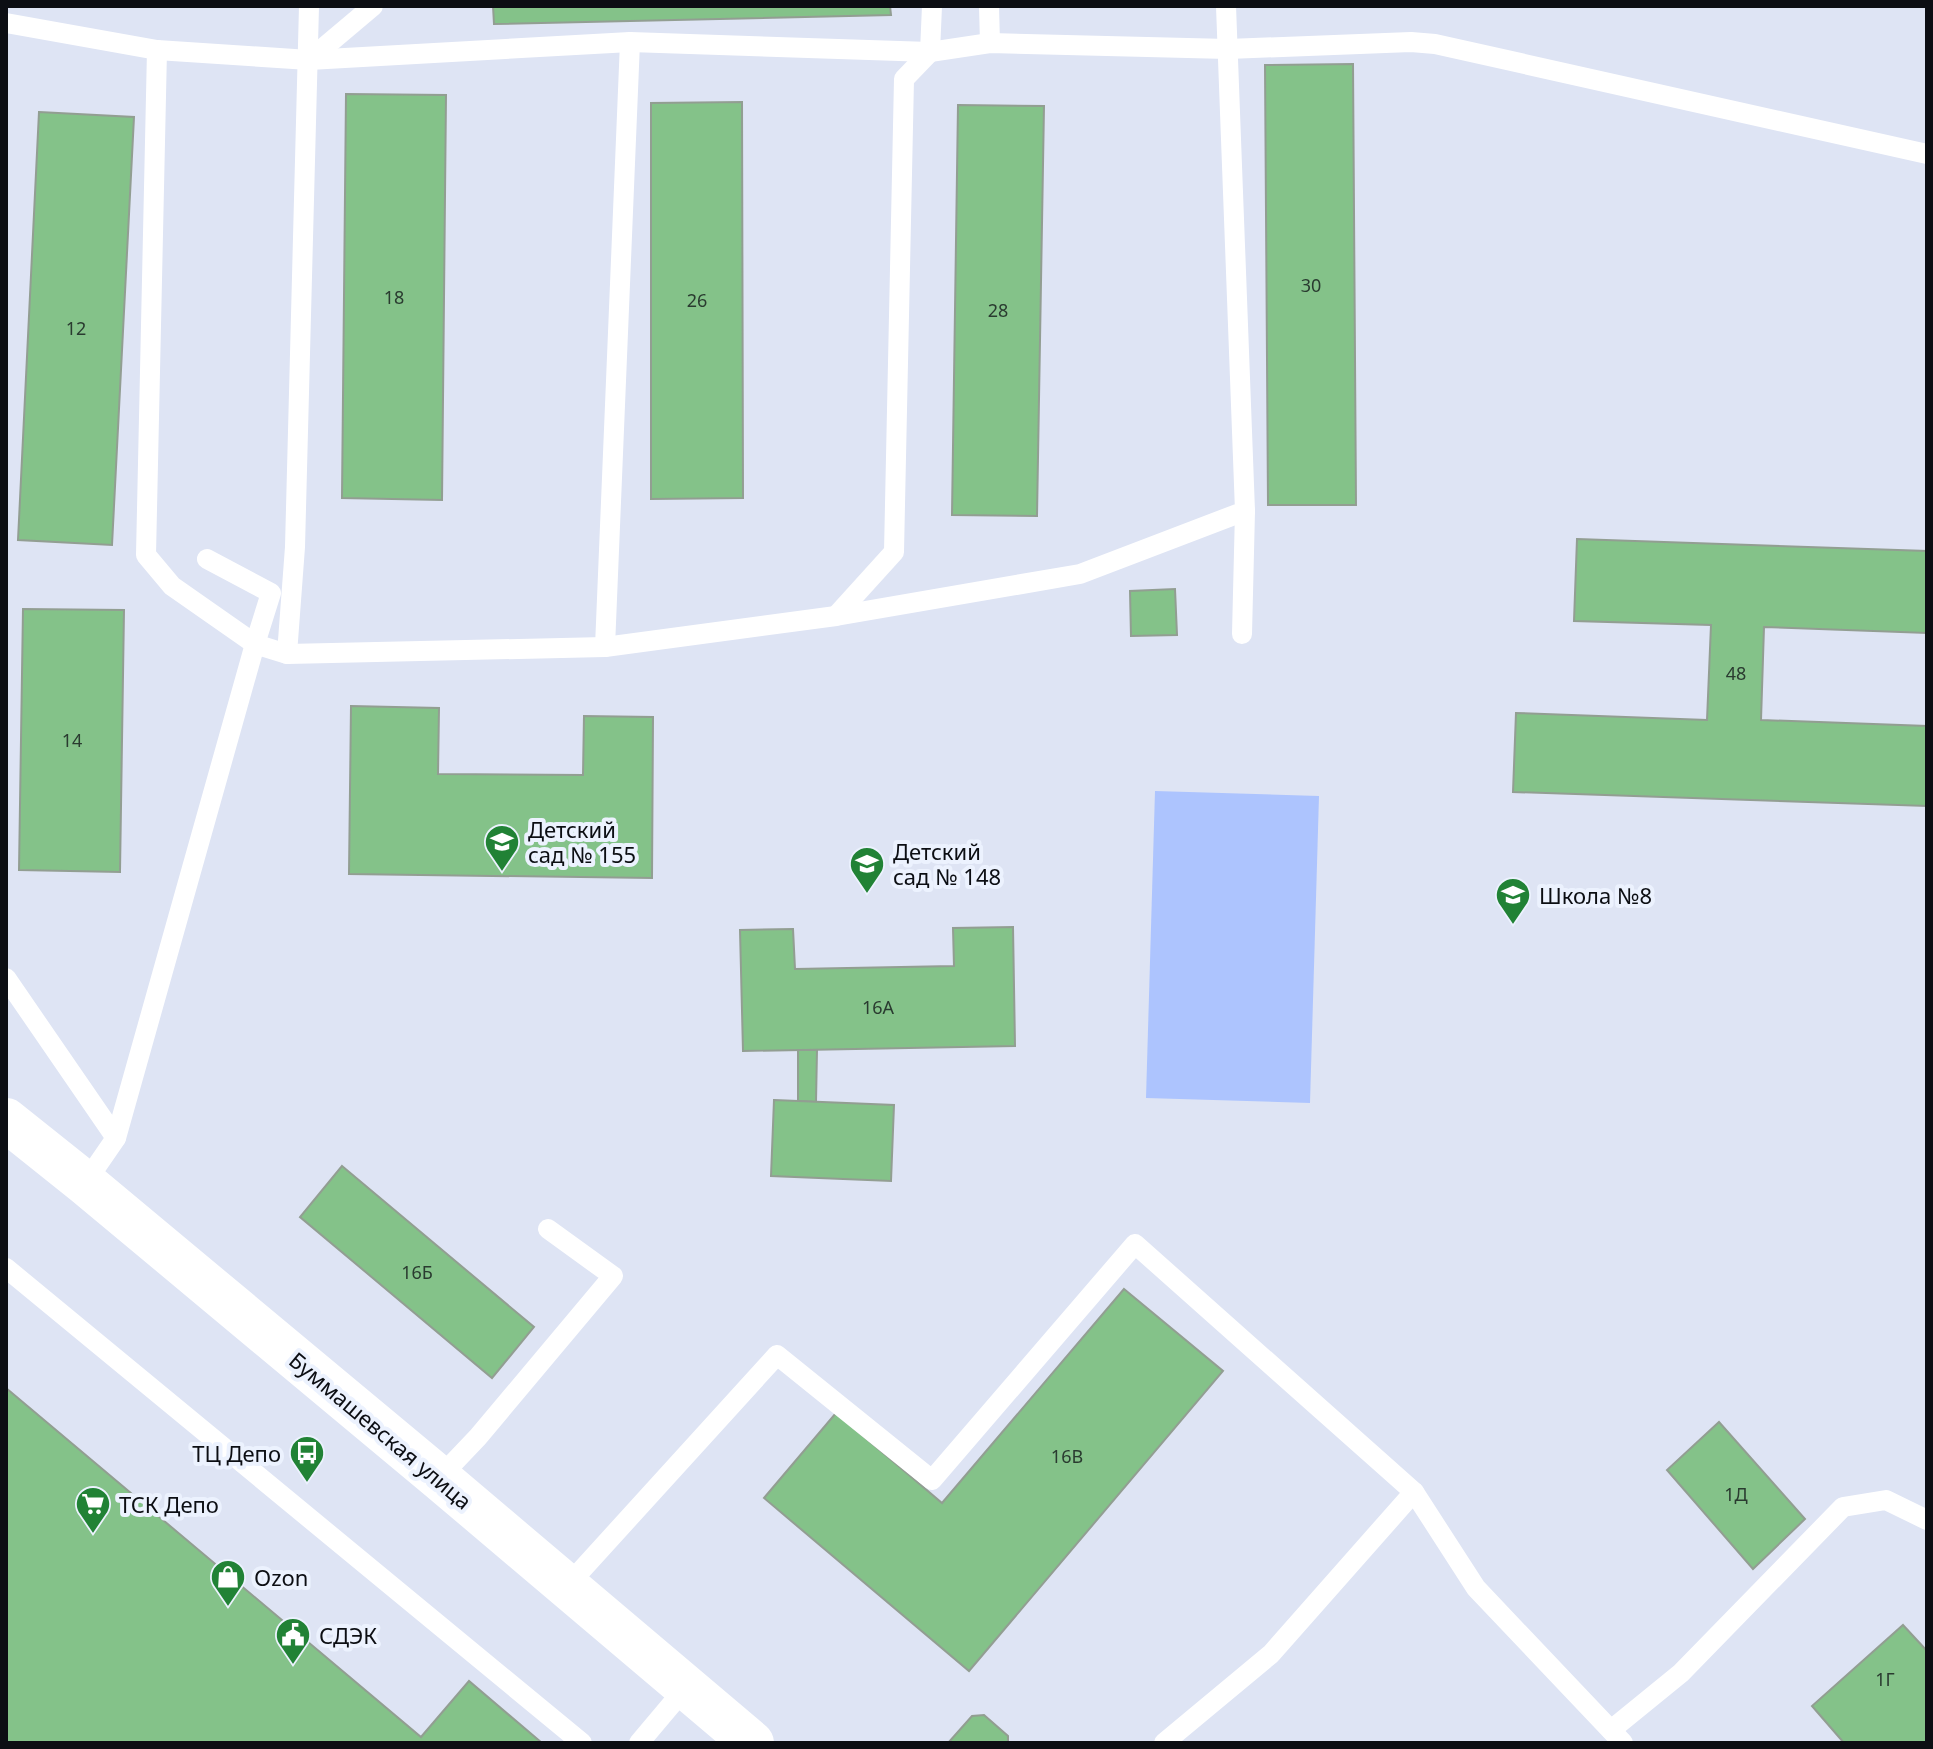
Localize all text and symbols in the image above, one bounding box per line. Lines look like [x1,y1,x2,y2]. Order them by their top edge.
house number: 30 [1301,273,1321,297]
house number: 18 [384,285,404,309]
house number: 26 [687,288,707,312]
house number: 28 [988,298,1008,322]
house number: 12 [66,316,86,340]
house number: 48 [1726,661,1746,685]
house number: 14 [62,728,82,752]
place label: Детский сад № 155 [528,814,636,869]
school or university icon: Детский сад № 155 [483,823,521,873]
place label: Детский сад № 148 [893,836,1001,891]
school or university icon: Детский сад № 148 [848,845,886,895]
school or university icon: Школа №8 [1494,876,1532,926]
place label: Школа №8 [1539,880,1652,910]
house number: 16А [862,995,895,1019]
house number: 16Б [401,1260,433,1284]
street label: Буммашевская улица [283,1345,479,1515]
bus stop icon: ТЦ Депо [288,1434,326,1484]
place label: ТЦ Депо [192,1438,281,1468]
house number: 16В [1051,1444,1083,1468]
house number: 1Д [1724,1482,1748,1506]
supermarket icon: ТСК Депо [74,1485,112,1535]
place label: ТСК Депо [119,1489,219,1519]
shop icon: Ozon [209,1558,247,1608]
place label: Ozon [254,1562,308,1592]
public building icon: СДЭК [274,1616,312,1666]
place label: СДЭК [319,1620,377,1650]
house number: 1Г [1875,1667,1895,1691]

